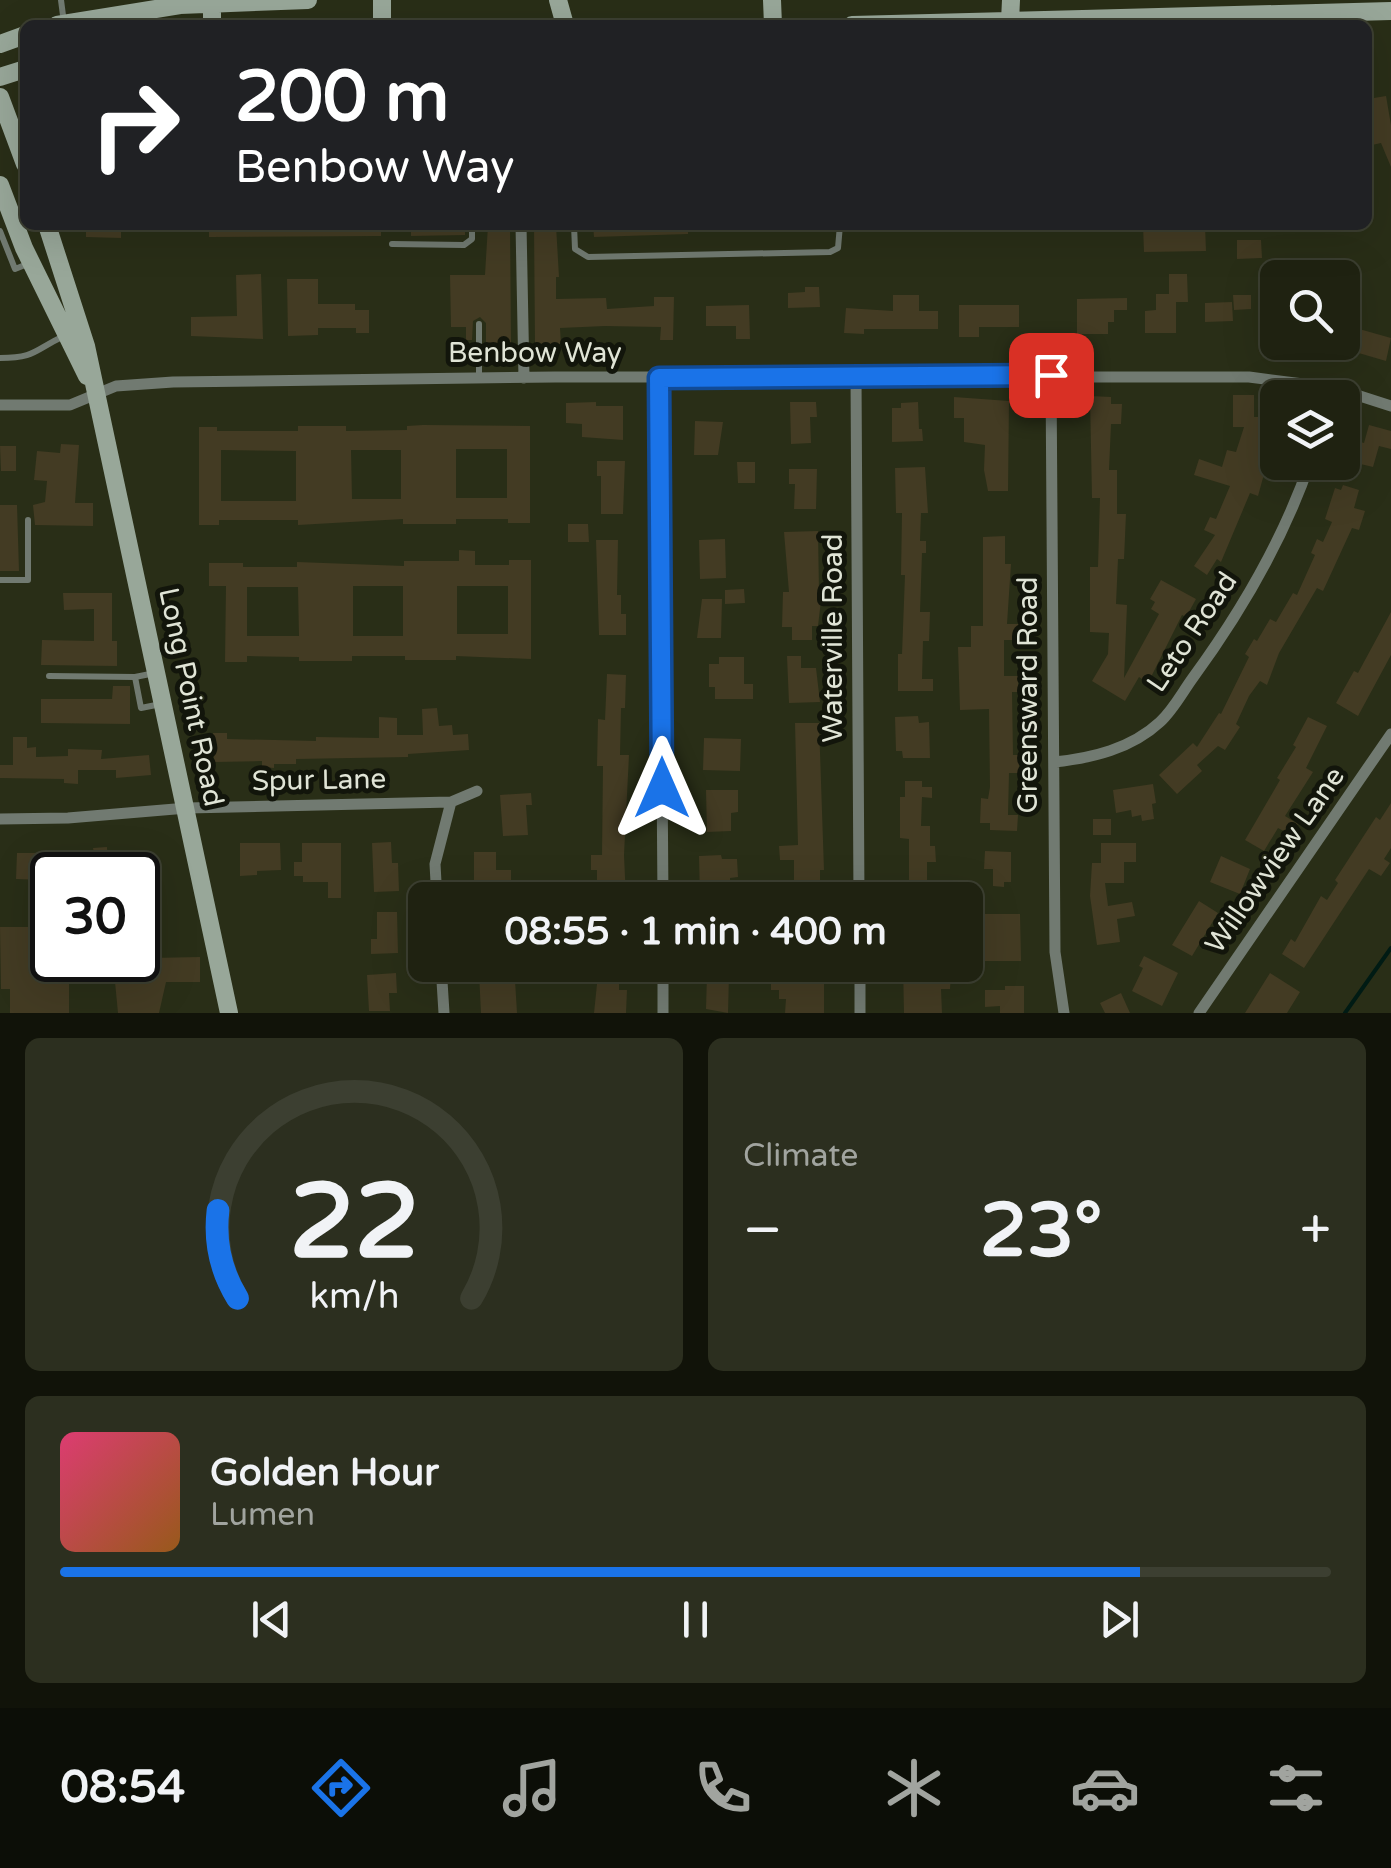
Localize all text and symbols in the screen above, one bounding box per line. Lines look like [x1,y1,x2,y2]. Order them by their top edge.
text: 200 m [235,56,449,140]
icon: right [70,60,200,190]
text: Benbow Way [235,141,514,195]
map controls [1260,260,1360,480]
button: search [1260,260,1360,360]
pin [1009,333,1094,418]
street label: Benbow Way [448,336,622,370]
icon: arrive [1024,348,1079,403]
button: layers [1260,380,1360,480]
street label: Waterville Road [816,534,850,742]
street label: Leto Road [1140,566,1244,698]
street label: Greensward Road [1011,577,1045,813]
street label: Long Point Road [151,585,231,809]
position arrow [610,736,714,840]
street label: Willowview Lane [1198,760,1352,960]
street label: Spur Lane [251,762,387,798]
speed limit sign: 30 [30,852,160,982]
text: 08:55 · 1 min · 400 m [504,909,887,955]
text: Climate [743,1137,858,1175]
text: 22 [289,1161,419,1286]
text: 23° [980,1186,1102,1276]
text: − [743,1198,782,1264]
text: + [1300,1198,1331,1264]
text: km/h [309,1275,399,1318]
text: Golden Hour [210,1450,439,1496]
text: Lumen [210,1496,315,1534]
icon: previous [244,1592,299,1647]
icon: pause [668,1592,723,1647]
icon: next [1092,1592,1147,1647]
icon: directions [306,1753,376,1823]
icon: music [497,1753,567,1823]
icon: phone [688,1753,758,1823]
icon: climate [879,1753,949,1823]
icon: car [1070,1753,1140,1823]
icon: filters [1261,1753,1331,1823]
text: 08:54 [60,1761,185,1815]

